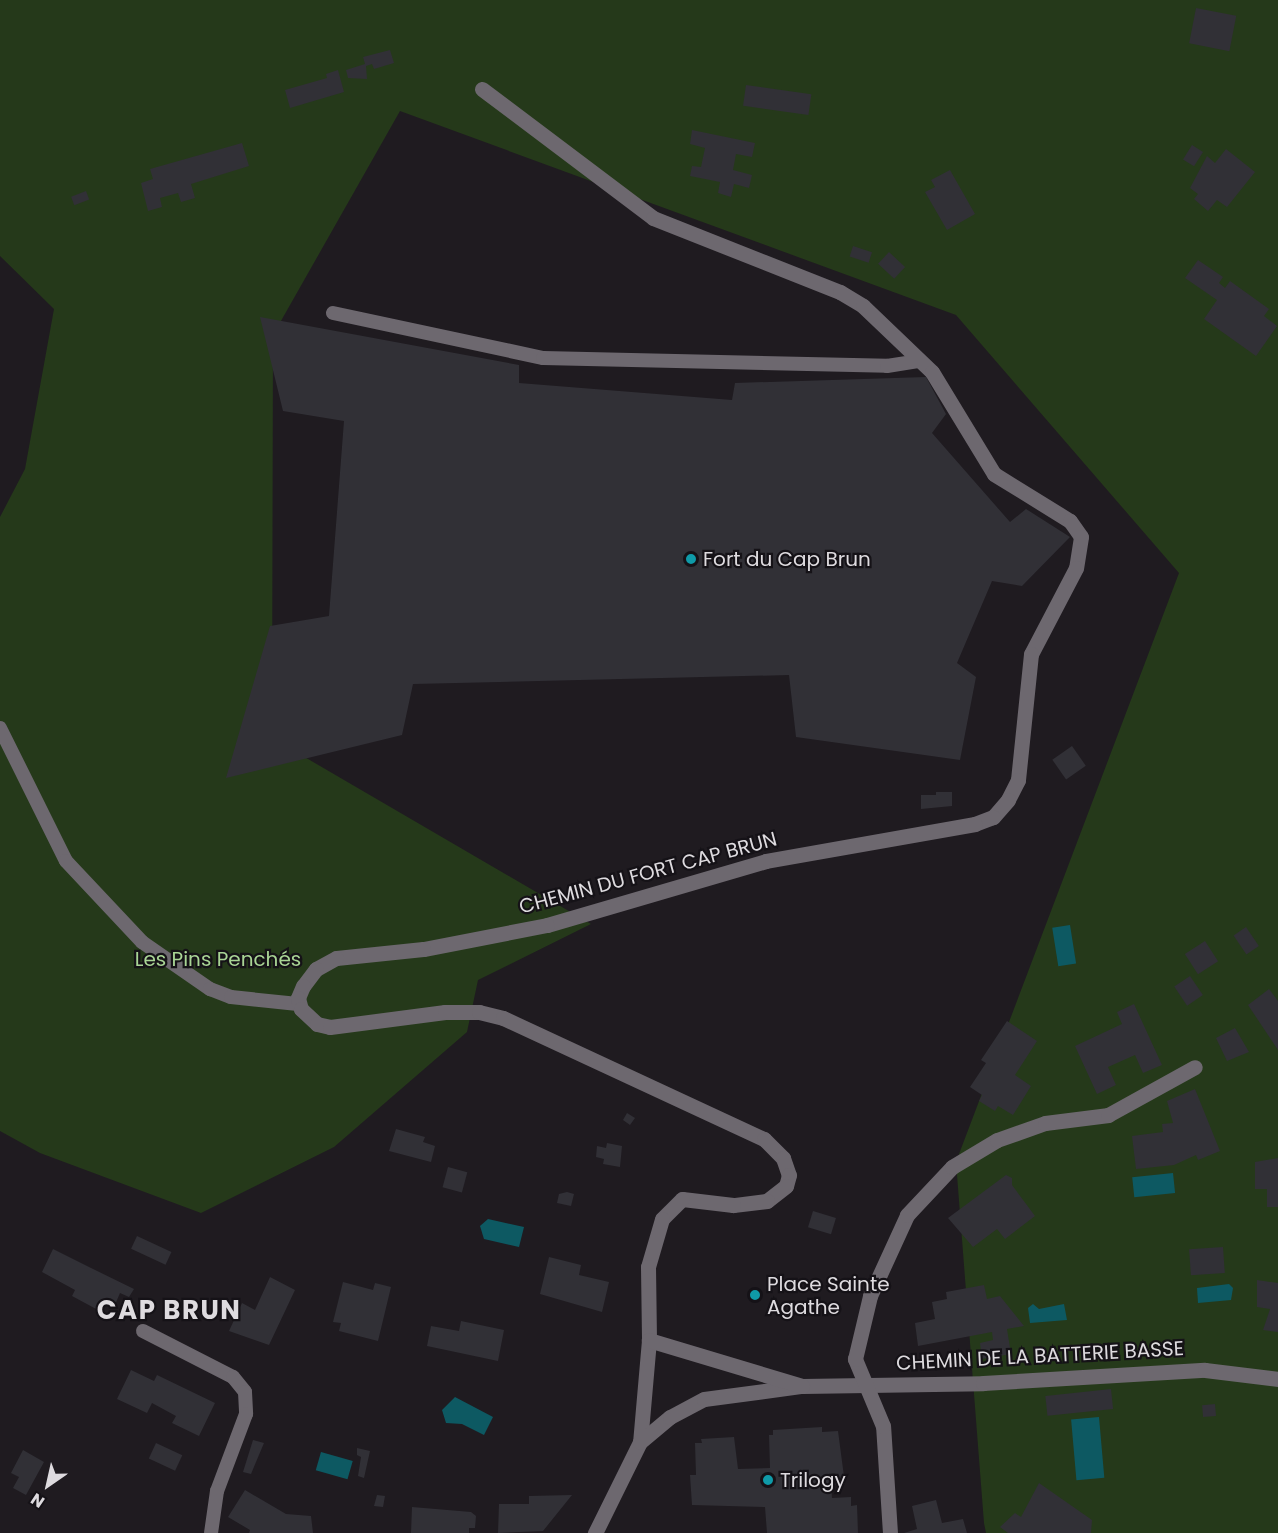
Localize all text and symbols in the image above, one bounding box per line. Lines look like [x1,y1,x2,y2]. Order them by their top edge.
place label: Fort du Cap Brun [703,547,871,571]
marker: Fort du Cap Brun [684,552,698,566]
street label: CHEMIN DU FORT CAP BRUN [516,827,780,919]
park label: Les Pins Penchés [135,947,301,971]
place label: Place Sainte Agathe [767,1272,890,1319]
marker: Place Sainte Agathe [748,1288,762,1302]
district label: CAP BRUN [97,1295,241,1327]
street label: CHEMIN DE LA BATTERIE BASSE [896,1336,1184,1376]
north arrow [18,1455,78,1515]
place label: Trilogy [780,1468,846,1492]
marker: Trilogy [761,1473,775,1487]
text: N [26,1487,49,1513]

